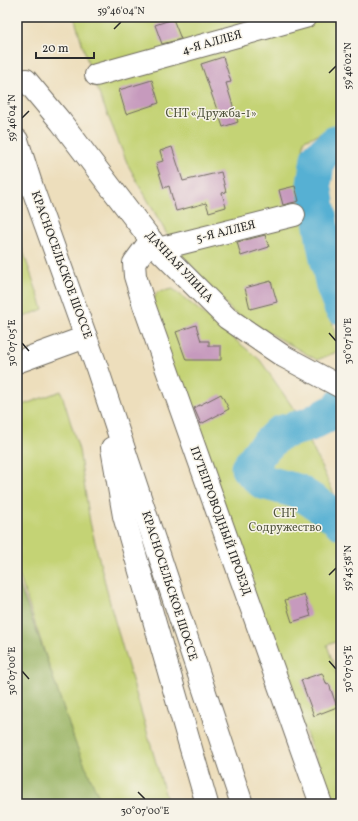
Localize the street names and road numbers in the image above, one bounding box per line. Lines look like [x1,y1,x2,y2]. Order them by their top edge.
street label: 4-Я АЛЛЕЯ [180,27,244,59]
street label: КРАСНОСЕЛЬСКОЕ ШОССЕ [27,189,95,341]
street label: 5-Я АЛЛЕЯ [195,217,258,247]
street label: ДАЧНАЯ УЛИЦА [142,228,217,307]
street label: ПУТЕПРОВОДНЫЙ ПРОЕЗД [186,444,256,598]
street label: КРАСНОСЕЛЬСКОЕ ШОССЕ [137,509,201,663]

